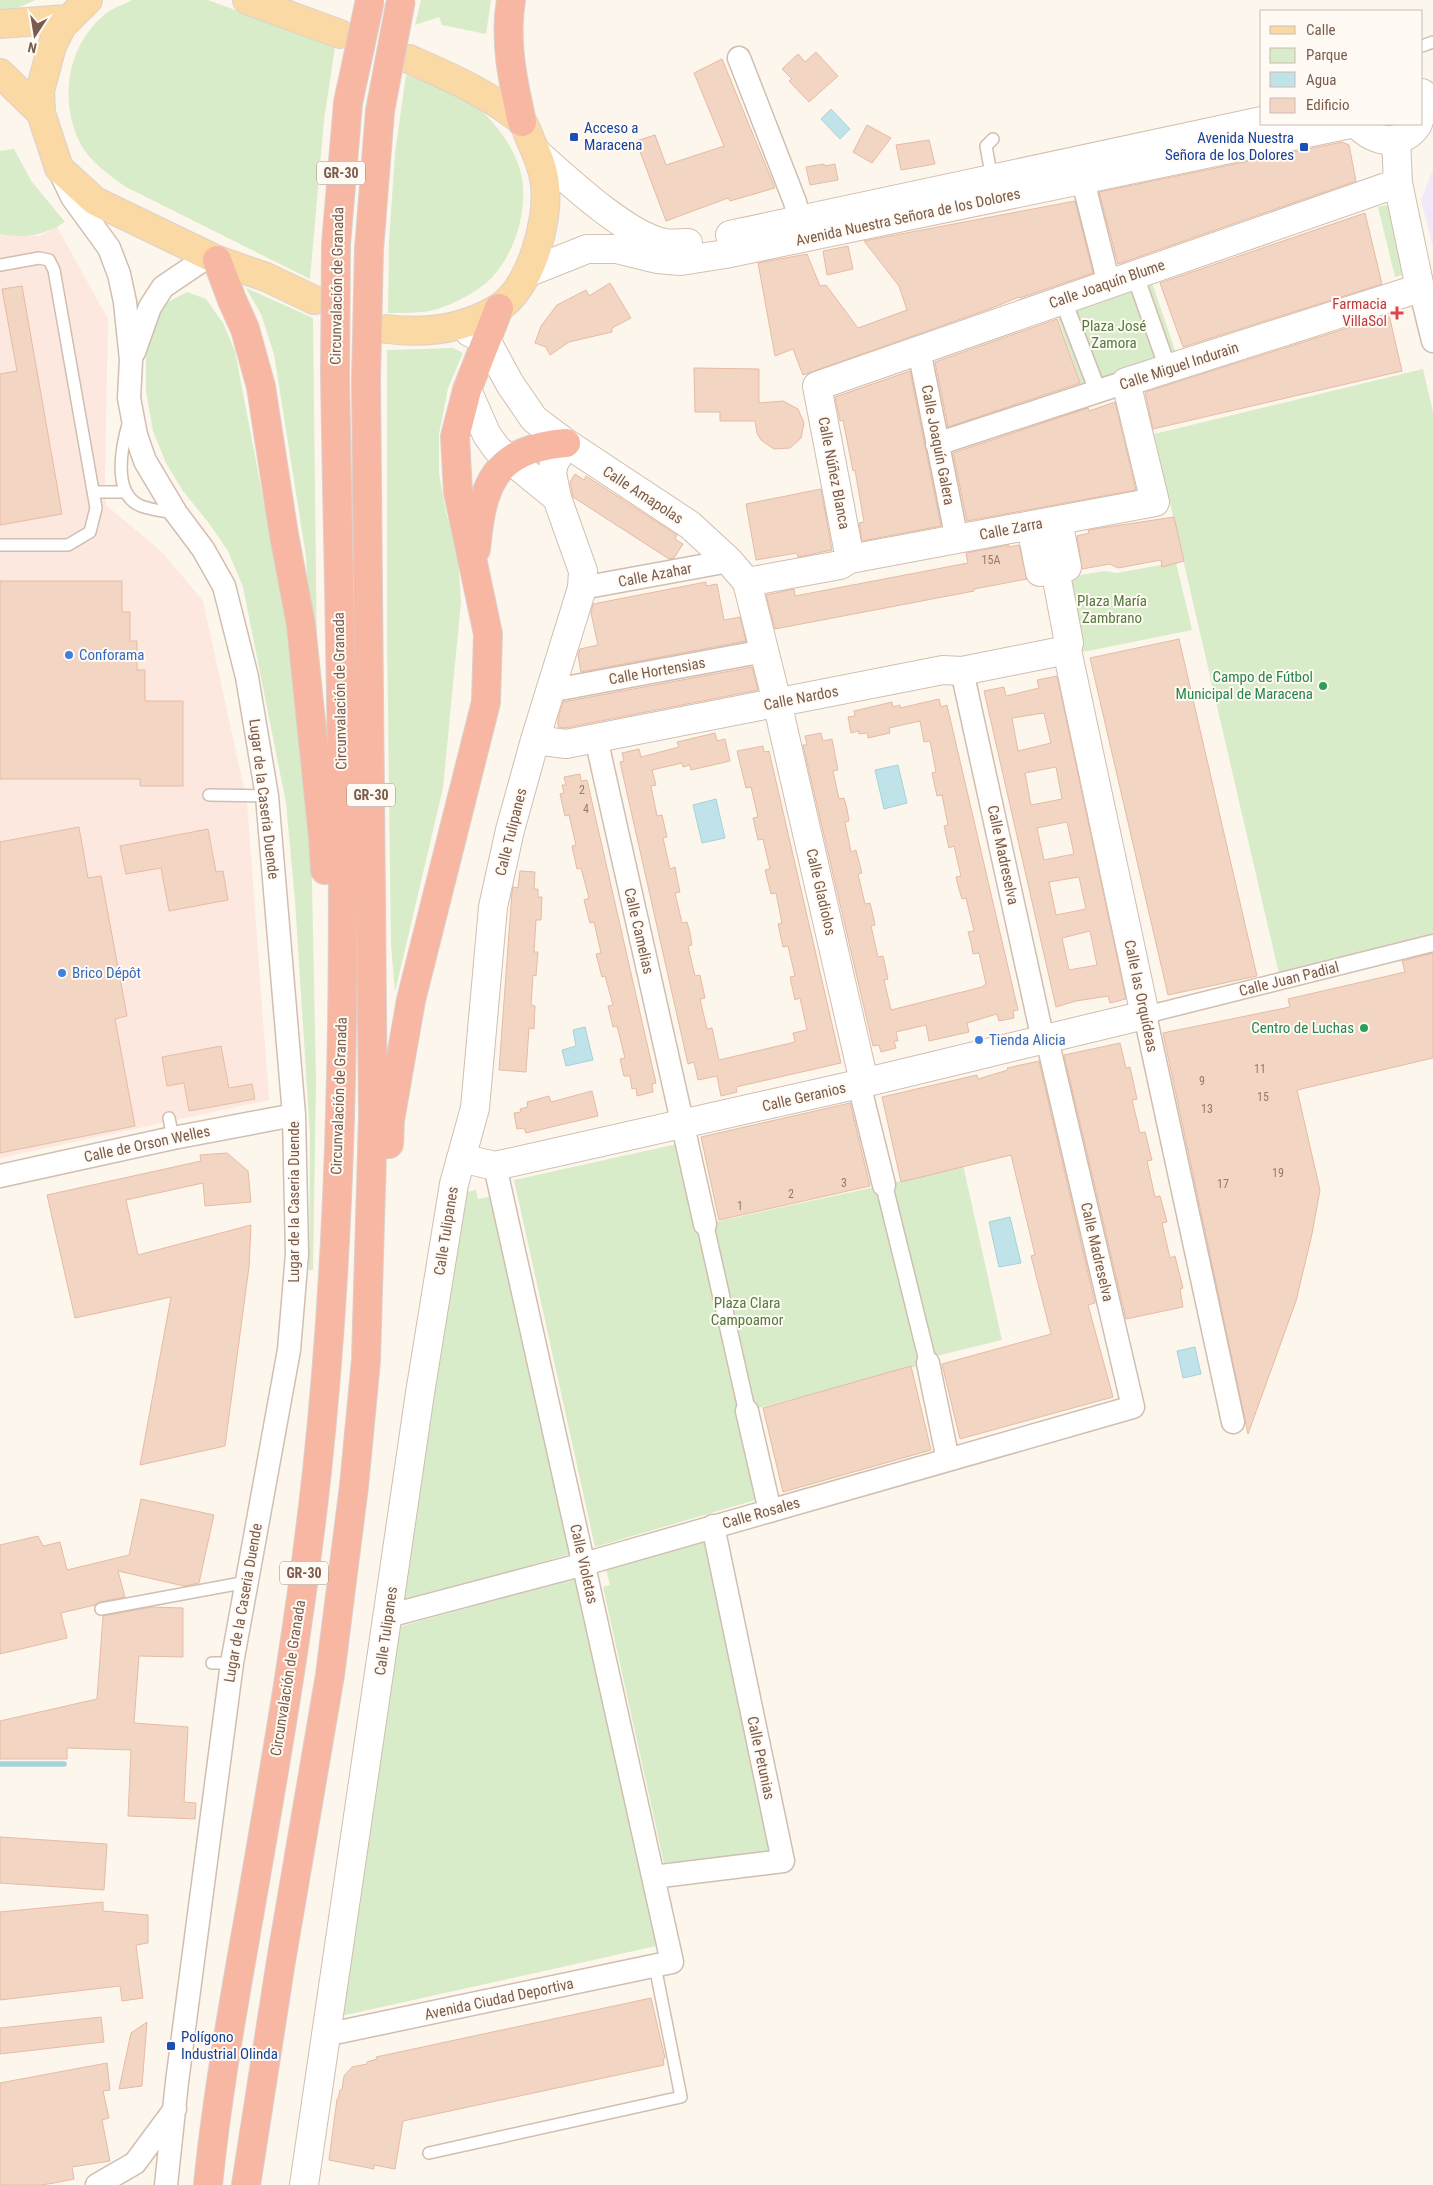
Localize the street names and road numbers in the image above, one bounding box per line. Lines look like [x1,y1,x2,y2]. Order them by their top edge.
road number: GR-30 [317,162,365,184]
street label: Avenida Nuestra Señora de los Dolores [794,184,1022,250]
street label: Circunvalación de Granada [327,207,347,365]
street label: Calle Joaquín Blume [1047,256,1167,312]
street label: Calle Miguel Indurain [1117,338,1241,394]
street label: Calle Joaquín Galera [918,383,958,507]
street label: Calle Núñez Blanca [814,415,854,531]
street label: Calle Amapolas [599,462,687,528]
street label: Calle Zarra [978,514,1044,544]
street label: Calle Azahar [617,559,694,591]
street label: Circunvalación de Granada [330,612,350,770]
street label: Calle Hortensias [607,654,707,688]
street label: Calle Nardos [762,682,840,714]
street label: Lugar de la Caseria Duende [245,718,283,880]
road number: GR-30 [347,784,395,806]
street label: Calle Tulipanes [491,786,531,878]
street label: Calle Madreselva [984,804,1022,906]
street label: Calle Gladiolos [802,847,840,937]
street label: Calle Camelias [620,886,658,976]
street label: Calle las Orquídeas [1120,938,1162,1054]
street label: Calle Juan Padial [1237,958,1341,1000]
street label: Circunvalación de Granada [327,1017,351,1175]
street label: Calle Geranios [760,1079,848,1115]
street label: Lugar de la Caseria Duende [285,1121,303,1283]
street label: Calle de Orson Welles [82,1122,212,1166]
street label: Calle Tulipanes [430,1185,462,1277]
street label: Calle Madreselva [1077,1201,1117,1303]
street label: Calle Rosales [720,1493,802,1533]
street label: Lugar de la Caseria Duende [220,1522,266,1684]
street label: Calle Violetas [566,1522,602,1606]
road number: GR-30 [280,1562,328,1585]
street label: Calle Tulipanes [371,1585,401,1677]
street label: Circunvalación de Granada [267,1599,309,1757]
street label: Calle Petunias [743,1715,779,1801]
street label: Avenida Ciudad Deportiva [423,1974,575,2024]

